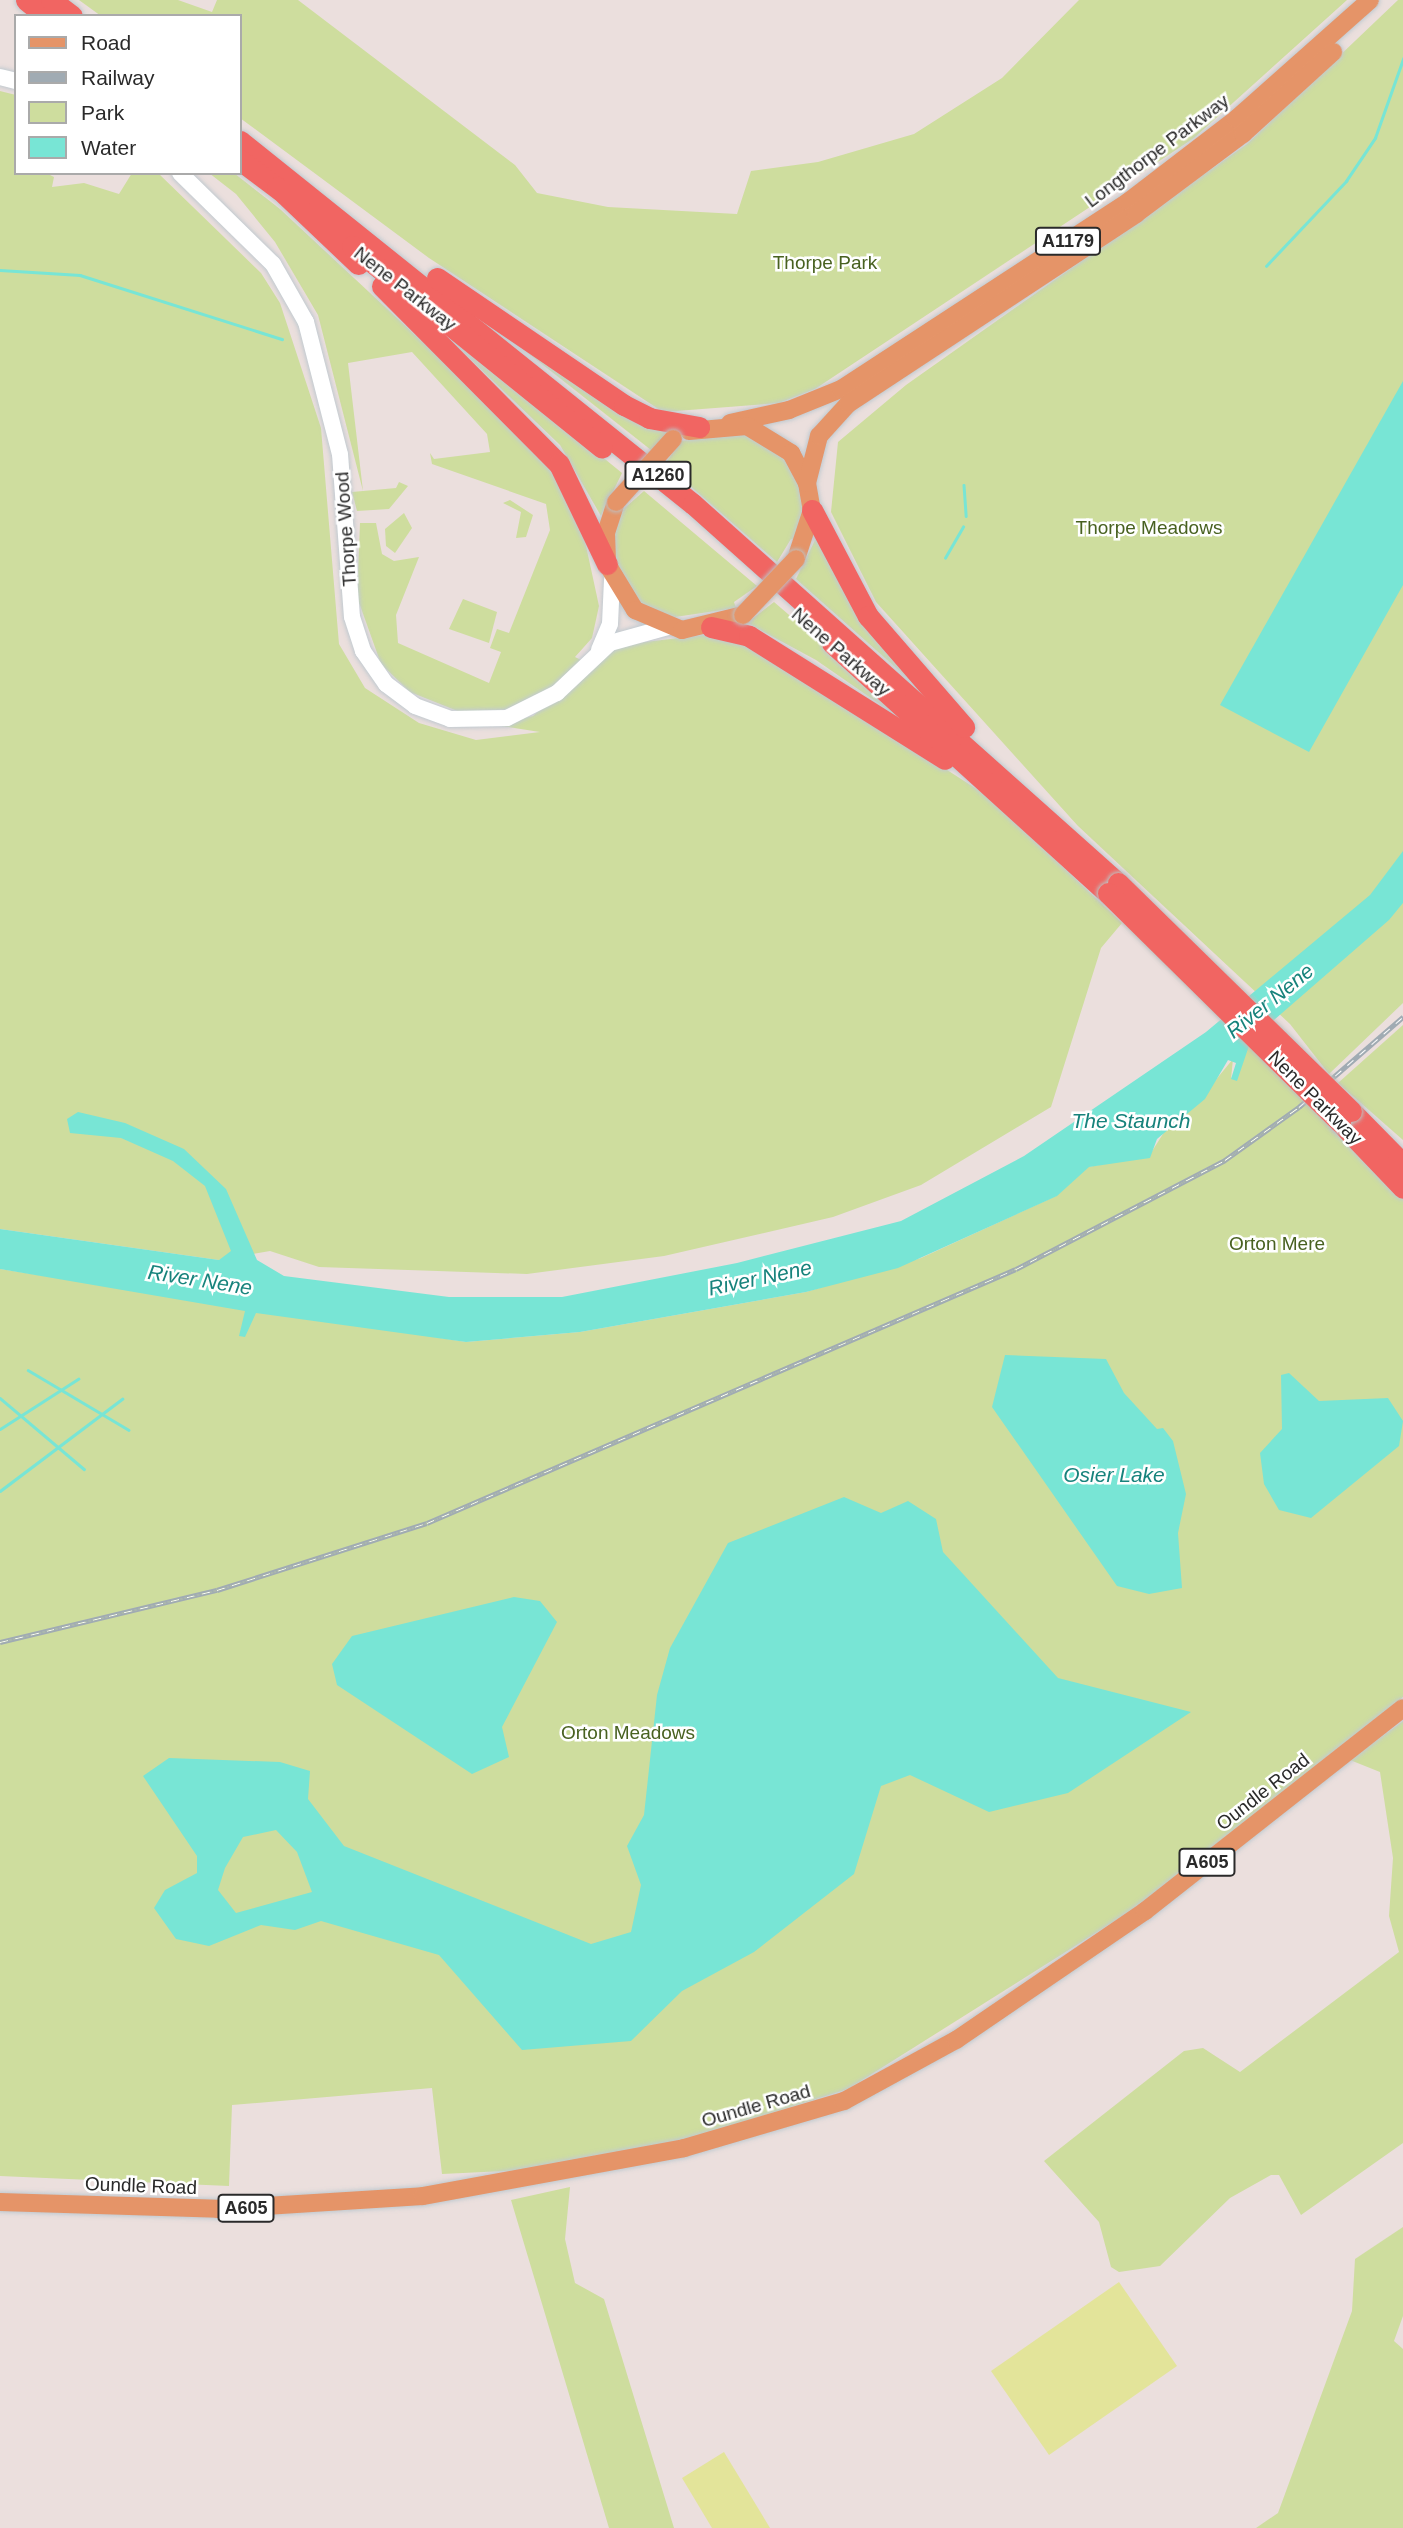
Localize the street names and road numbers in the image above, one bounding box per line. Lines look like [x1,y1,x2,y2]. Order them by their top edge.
street label: Longthorpe Parkway [1081,89,1233,213]
road number: A1179 [1035,227,1101,256]
street label: Nene Parkway [349,242,461,336]
road number: A1260 [623,461,693,490]
street label: Thorpe Wood [331,471,361,587]
street label: Nene Parkway [787,603,895,701]
street label: Nene Parkway [1263,1046,1367,1150]
street label: Oundle Road [1212,1749,1314,1835]
road number: A605 [1177,1848,1237,1876]
street label: Oundle Road [699,2080,813,2132]
street label: Oundle Road [85,2173,197,2199]
road number: A605 [216,2194,276,2222]

